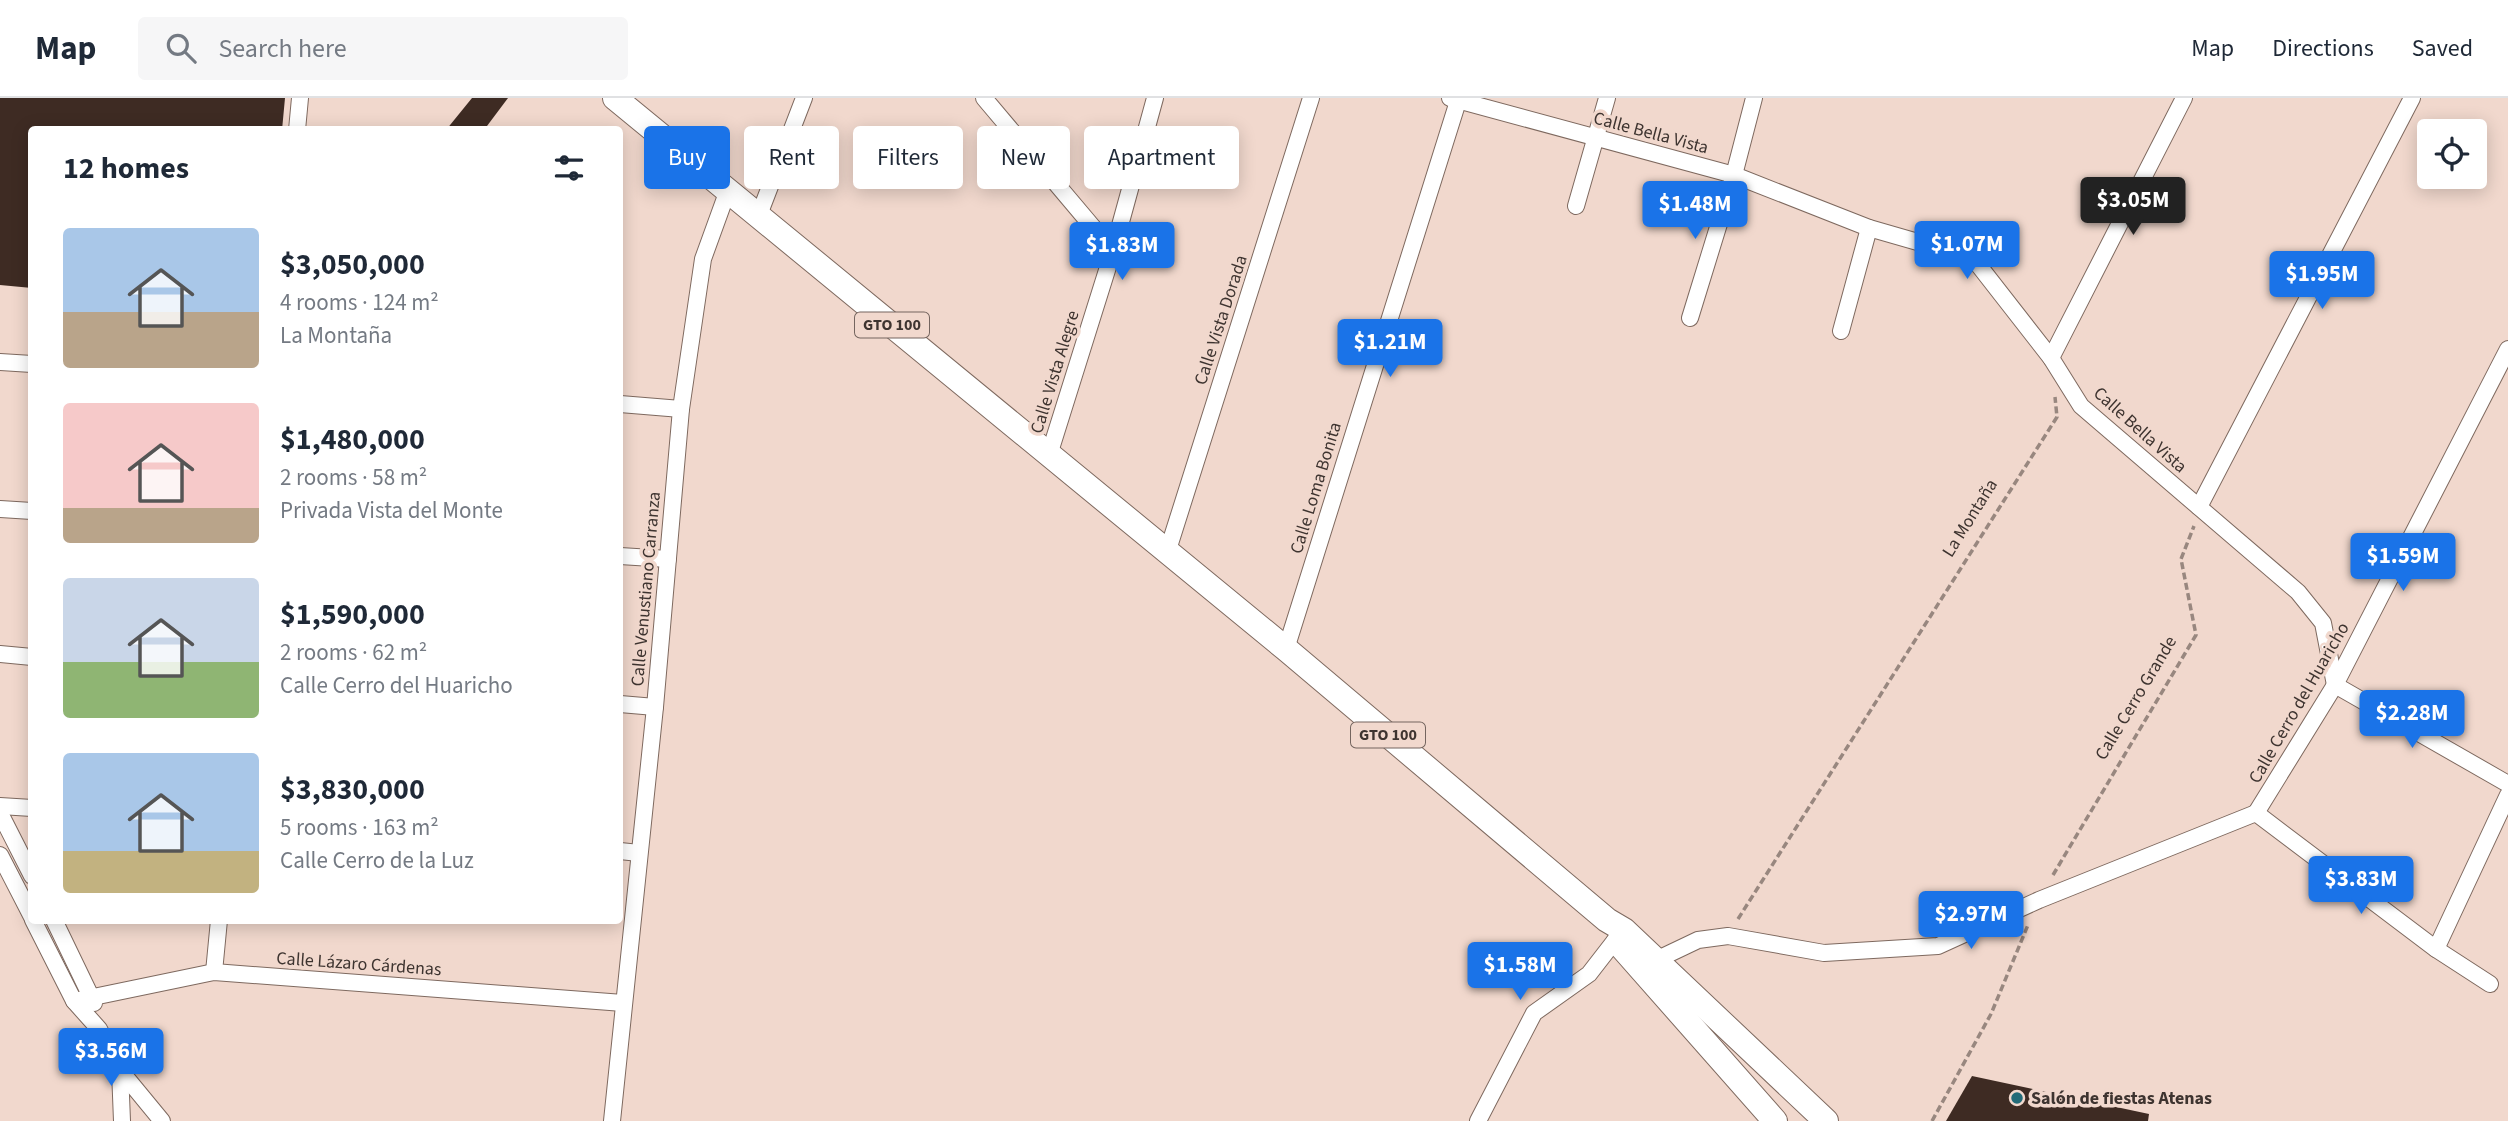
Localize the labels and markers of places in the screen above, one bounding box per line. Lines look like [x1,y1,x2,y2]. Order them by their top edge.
pin: $3.05M [2076,178,2190,237]
pin: $1.48M [1638,181,1752,241]
pin: $1.83M [1065,222,1179,282]
pin: $1.07M [1910,222,2024,281]
pin: $1.95M [2265,252,2379,311]
pin: $1.21M [1333,320,1447,379]
pin: $1.59M [2346,533,2460,593]
pin: $2.28M [2355,690,2469,750]
pin: $3.83M [2304,856,2418,916]
pin: $2.97M [1914,892,2028,951]
pin: $1.58M [1463,942,1577,1002]
pin: $3.56M [54,1028,168,1088]
place label: Salón de fiestas Atenas [2031,1086,2212,1111]
marker: Salón de fiestas Atenas [2009,1090,2025,1106]

